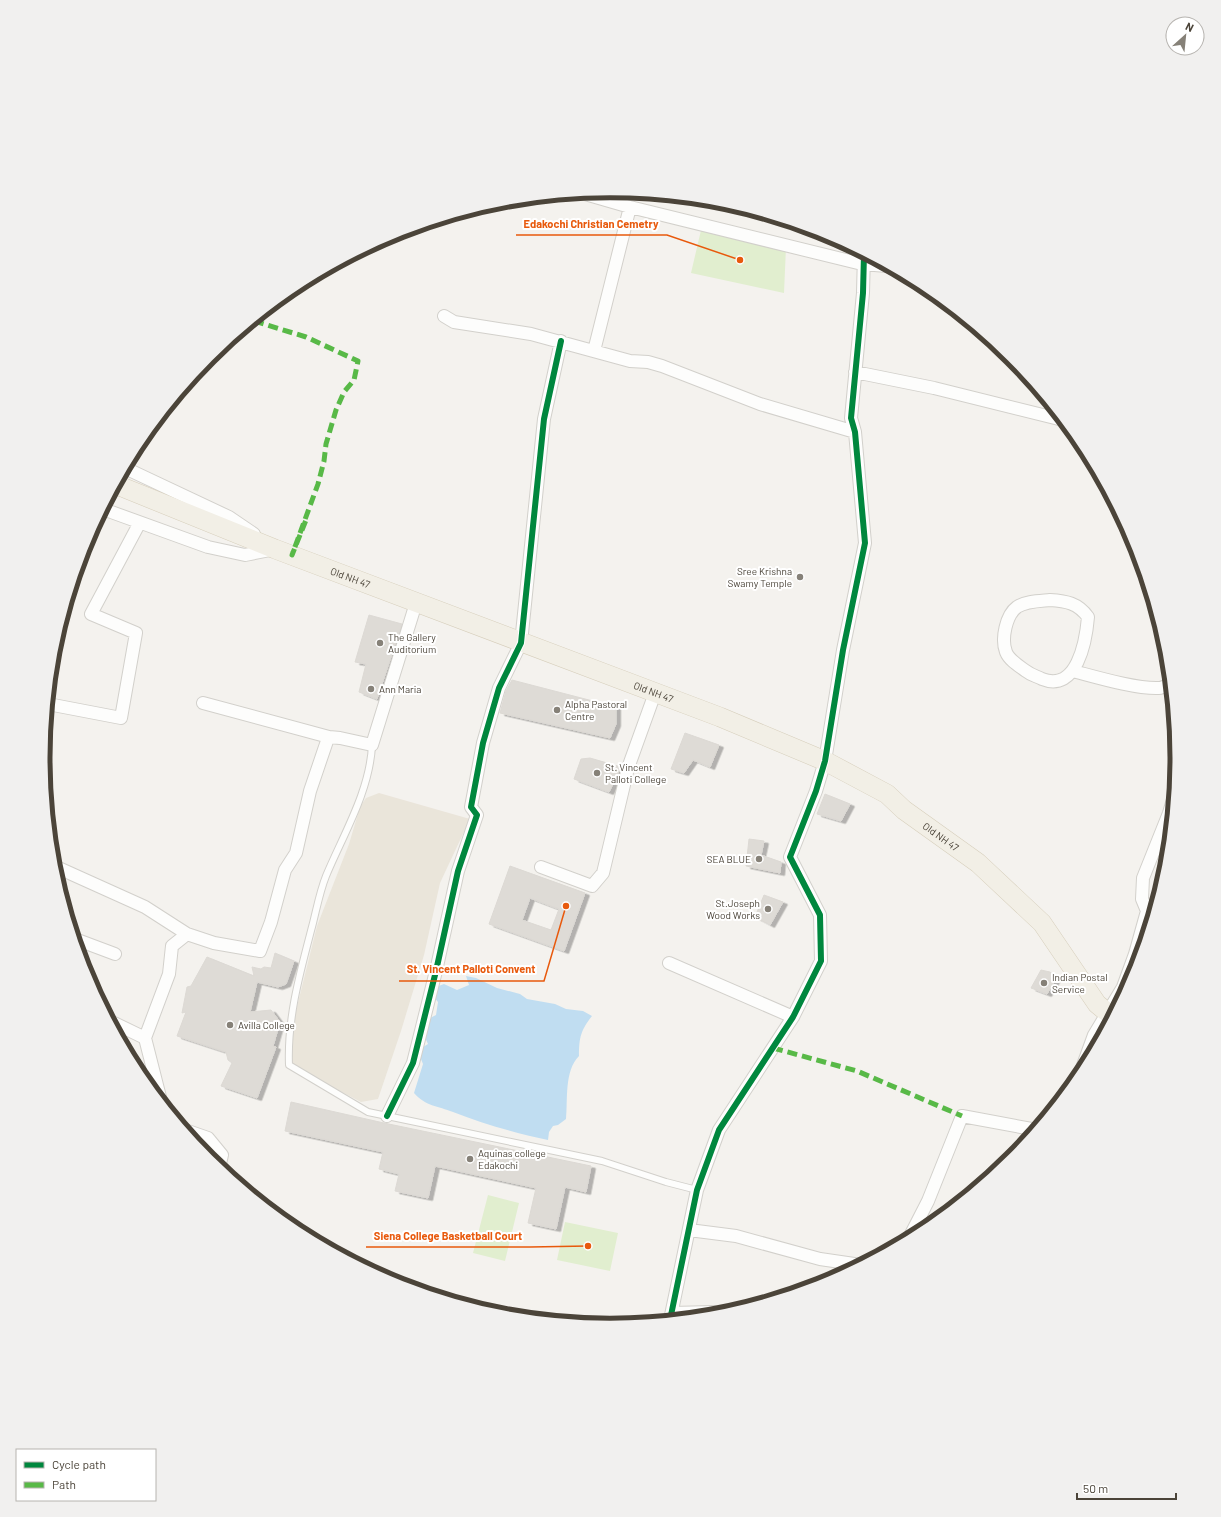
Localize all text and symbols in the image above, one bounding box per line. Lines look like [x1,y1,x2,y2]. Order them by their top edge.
north arrow [1165,16,1205,56]
text: N [1184,19,1196,34]
callout: Edakochi Christian Cemetry [516,212,667,235]
text: Edakochi Christian Cemetry [524,217,659,230]
street label: Old NH 47 [329,565,372,590]
place label: Sree Krishna Swamy Temple [727,565,792,589]
marker: Sree Krishna Swamy Temple [795,572,805,582]
place label: The Gallery Auditorium [388,631,436,655]
marker: The Gallery Auditorium [375,638,385,648]
street label: Old NH 47 [632,679,675,705]
place label: Ann Maria [379,683,421,695]
marker: Ann Maria [366,684,376,694]
place label: Alpha Pastoral Centre [565,698,627,722]
marker: Alpha Pastoral Centre [552,705,562,715]
place label: St. Vincent Palloti College [605,761,666,785]
marker: St. Vincent Palloti College [592,768,602,778]
street label: Old NH 47 [921,820,961,854]
place label: SEA BLUE [707,853,751,865]
marker: SEA BLUE [754,854,764,864]
place label: St.Joseph Wood Works [706,897,760,921]
marker: St.Joseph Wood Works [763,904,773,914]
callout: St. Vincent Palloti Convent [399,958,544,981]
text: St. Vincent Palloti Convent [407,962,535,975]
place label: Indian Postal Service [1052,971,1107,995]
marker: Indian Postal Service [1039,978,1049,988]
place label: Avilla College [238,1019,295,1031]
marker: Avilla College [225,1020,235,1030]
place label: Aquinas college Edakochi [478,1147,546,1171]
marker: Aquinas college Edakochi [465,1154,475,1164]
callout: Siena College Basketball Court [366,1224,530,1247]
text: Siena College Basketball Court [374,1229,522,1242]
legend [16,1449,156,1501]
text: Cycle path [52,1457,106,1471]
scale bar [1077,1475,1176,1501]
text: Path [52,1477,76,1491]
text: 50 m [1083,1481,1108,1495]

